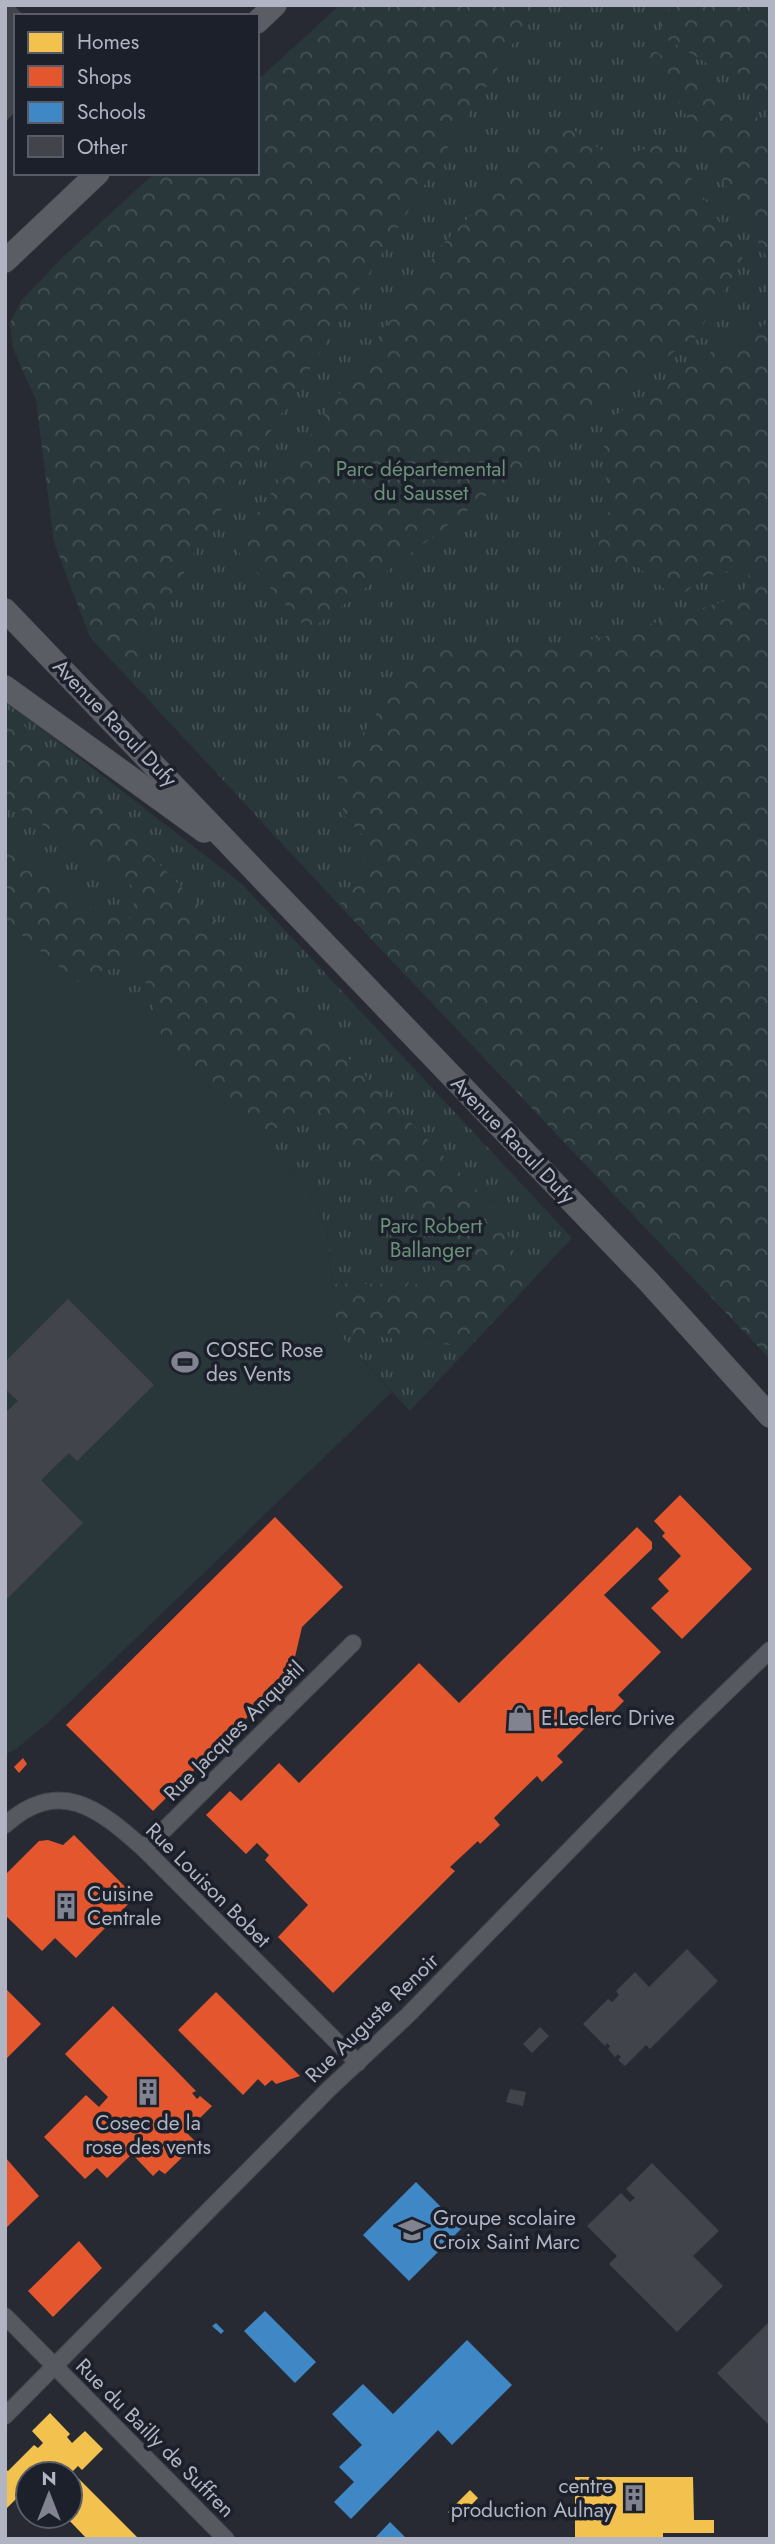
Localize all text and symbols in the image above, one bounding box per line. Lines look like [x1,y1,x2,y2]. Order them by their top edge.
legend [14,14,259,175]
text: Homes [77,27,139,57]
text: Shops [77,62,131,92]
text: Schools [77,97,146,127]
text: Other [77,132,128,162]
park label: Parc départemental du Sausset [336,454,506,508]
street label: Avenue Raoul Dufy [46,652,185,794]
street label: Avenue Raoul Dufy [444,1069,583,1211]
park label: Parc Robert Ballanger [380,1211,482,1265]
place label: COSEC Rose des Vents [206,1335,323,1389]
sports icon: COSEC Rose des Vents [170,1347,200,1377]
street label: Rue Jacques Anquetil [157,1654,311,1808]
shop icon: E.Leclerc Drive [505,1703,535,1733]
place label: E.Leclerc Drive [541,1703,675,1733]
street label: Rue Louison Bobet [139,1816,277,1954]
place label: Cuisine Centrale [87,1879,161,1933]
building icon: Cuisine Centrale [51,1891,81,1921]
street label: Rue Auguste Renoir [298,1946,446,2090]
building icon: Cosec de la rose des vents [133,2077,163,2107]
place label: Cosec de la rose des vents [85,2108,211,2162]
place label: Groupe scolaire Croix Saint Marc [433,2203,580,2257]
school or university icon: Groupe scolaire Croix Saint Marc [397,2215,427,2245]
street label: Rue du Bailly de Suffren [69,2352,241,2524]
north arrow [14,2460,84,2530]
text: N [41,2465,57,2492]
place label: centre production Aulnay [451,2471,614,2525]
building icon: centre production Aulnay [619,2483,649,2513]

